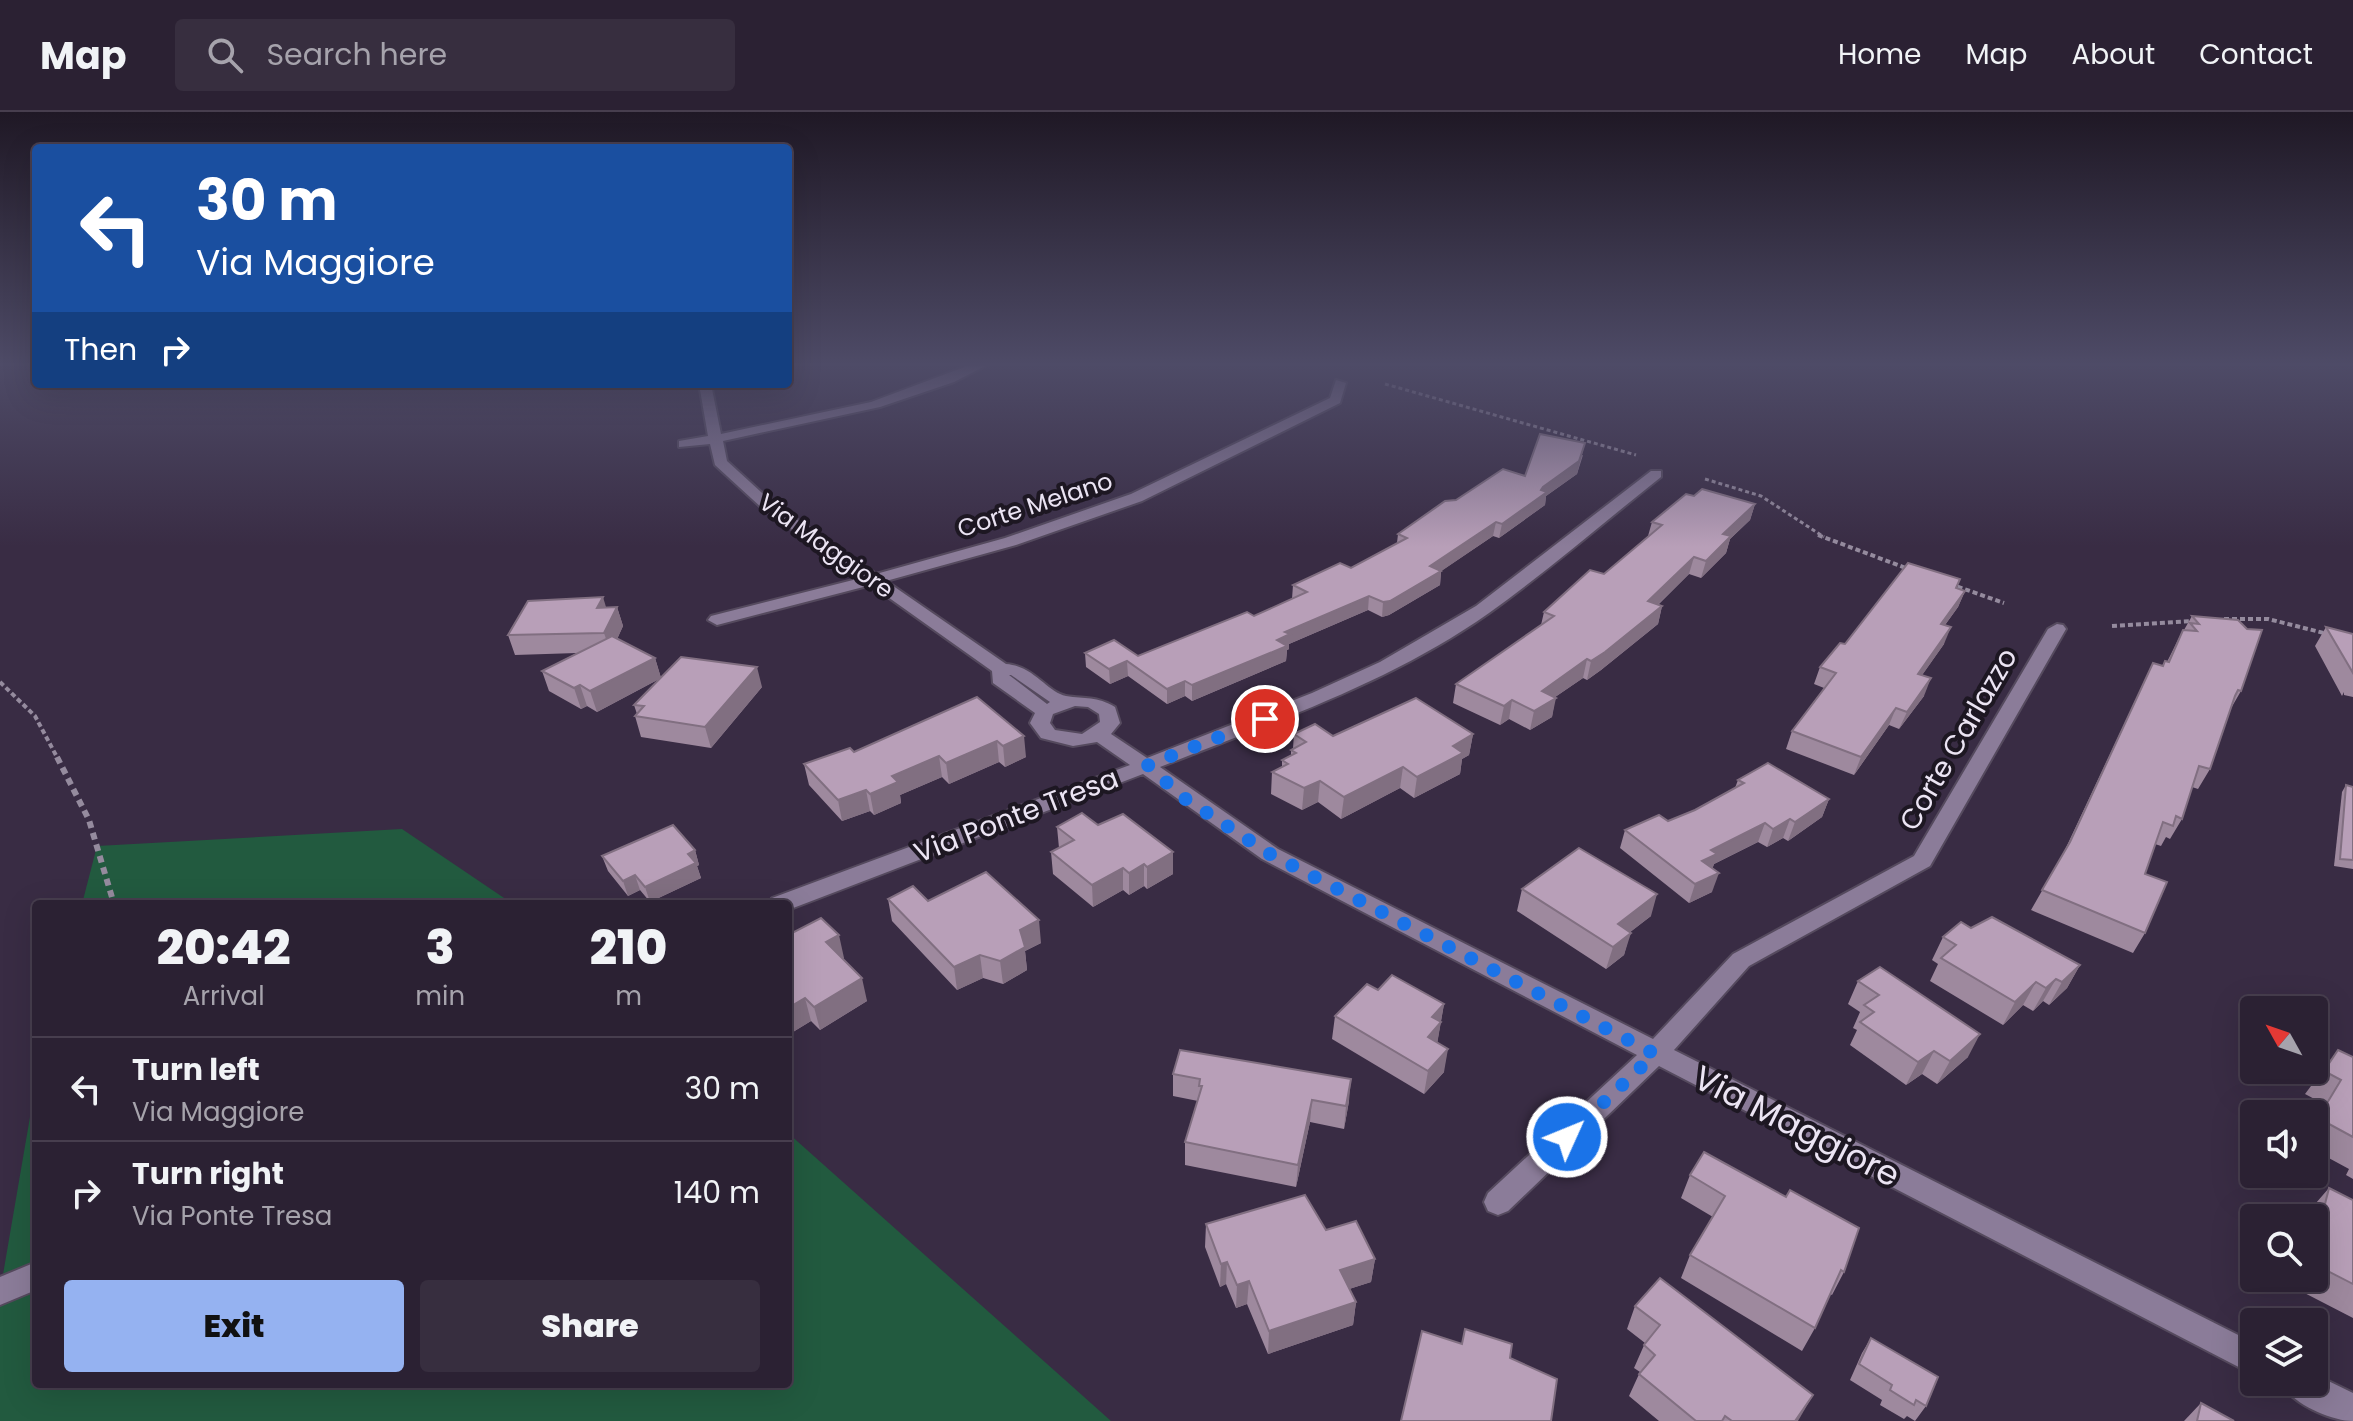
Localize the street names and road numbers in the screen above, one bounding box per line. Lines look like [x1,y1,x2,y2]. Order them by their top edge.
street label: Corte Melano [953,464,1117,545]
street label: Via Maggiore [752,485,900,606]
street label: Corte Carlazzo [1890,641,2027,838]
street label: Via Ponte Tresa [908,759,1124,872]
street label: Via Maggiore [1686,1053,1908,1199]

